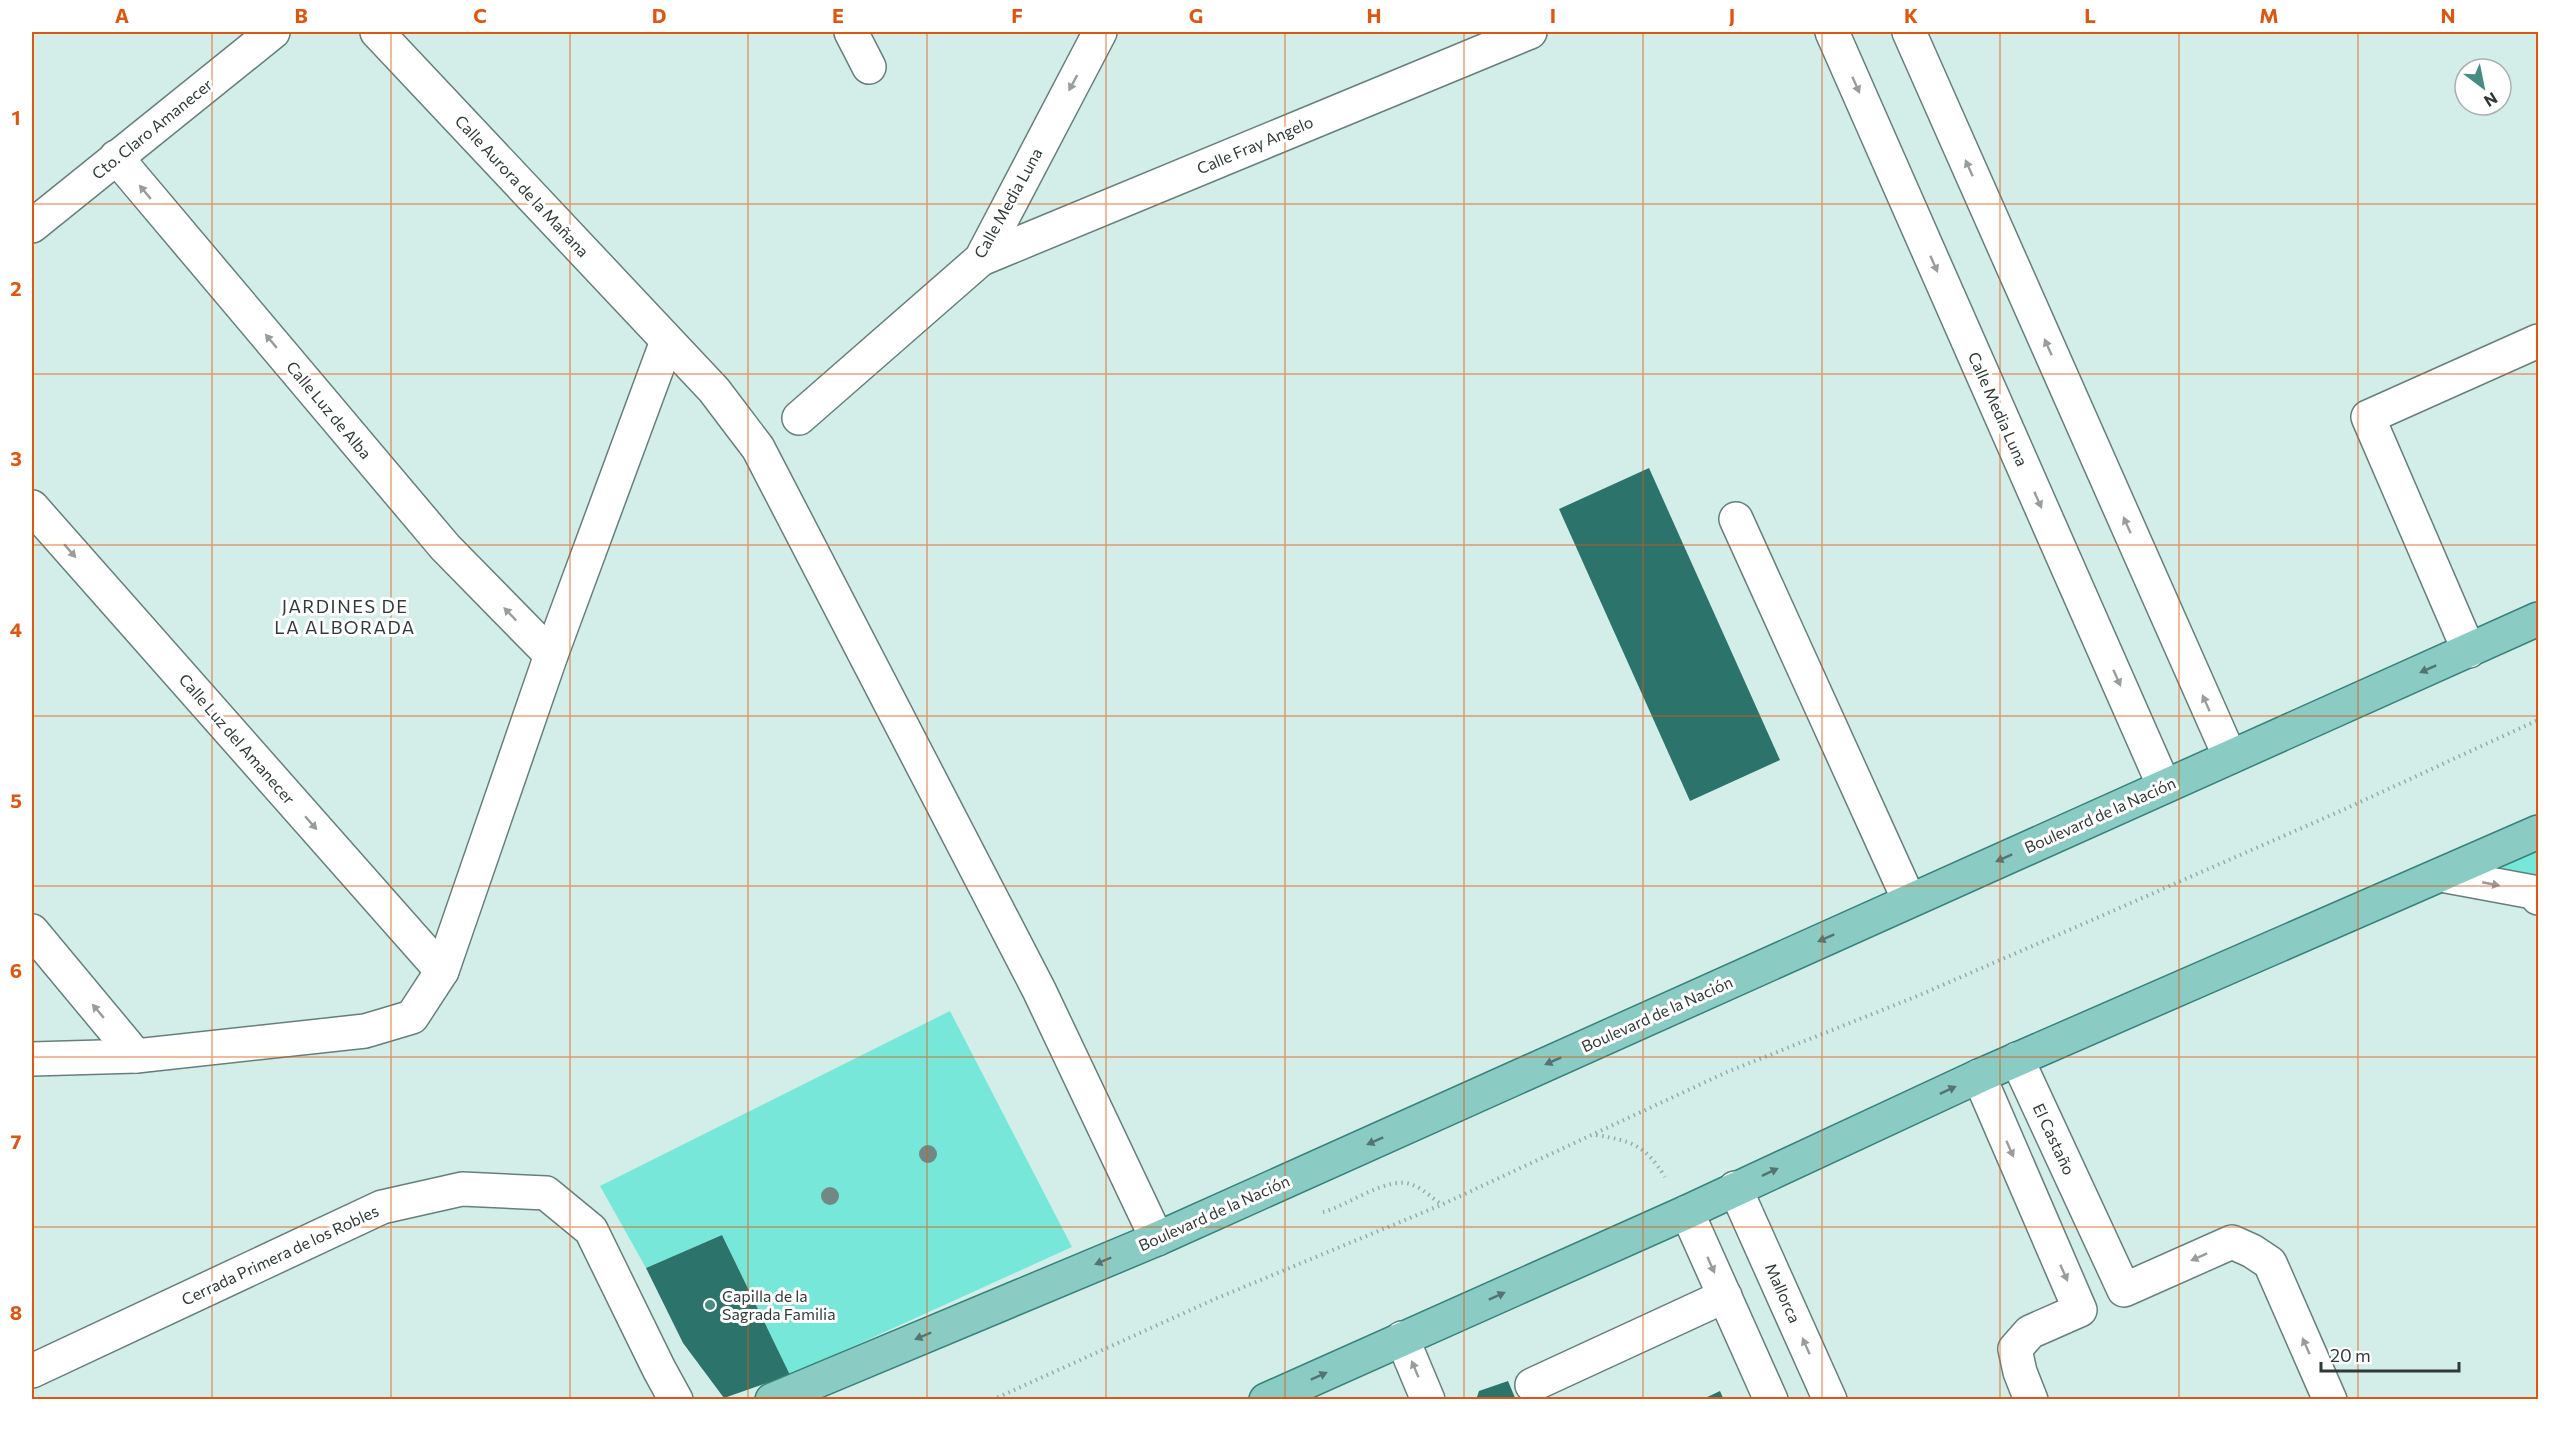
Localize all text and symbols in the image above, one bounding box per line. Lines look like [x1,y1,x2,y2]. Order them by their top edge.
text: A [115,3,129,27]
text: B [294,3,308,27]
text: C [473,3,487,27]
text: D [652,3,666,27]
text: E [832,3,844,27]
text: F [1011,3,1023,27]
text: G [1189,3,1203,27]
text: H [1367,3,1382,27]
text: I [1550,3,1556,27]
text: J [1729,3,1735,27]
text: K [1904,3,1918,27]
text: L [2084,3,2096,27]
text: M [2259,3,2279,27]
text: N [2441,3,2456,27]
north arrow [2453,57,2513,117]
street label: Cto. Claro Amanecer [88,74,216,183]
one-way arrow [1068,75,1077,92]
one-way arrow [1852,76,1861,94]
text: N [2481,89,2501,111]
text: 1 [11,105,21,129]
street label: Calle Aurora de la Mañana [452,111,593,261]
street label: Calle Fray Angelo [1194,111,1316,178]
street label: Calle Media Luna [969,144,1046,261]
one-way arrow [1965,160,1974,177]
one-way arrow [139,185,152,200]
one-way arrow [1930,255,1939,272]
text: 2 [10,276,22,300]
one-way arrow [265,334,278,349]
one-way arrow [2044,338,2053,355]
street label: Calle Media Luna [1965,349,2032,469]
street label: Calle Luz de Alba [283,357,376,462]
text: 3 [10,446,22,470]
one-way arrow [2033,491,2043,509]
one-way arrow [2123,516,2132,533]
one-way arrow [63,543,76,558]
district label: JARDINES DE LA ALBORADA [274,595,416,638]
one-way arrow [503,606,517,621]
text: 4 [10,617,22,641]
one-way arrow [2418,664,2436,674]
street label: Calle Luz del Amanecer [176,670,300,808]
one-way arrow [2112,670,2121,687]
one-way arrow [2202,695,2211,712]
street label: Boulevard de la Nación [2021,773,2178,856]
text: 5 [10,788,22,812]
one-way arrow [304,815,317,830]
one-way arrow [1995,853,2013,863]
one-way arrow [2481,880,2500,889]
one-way arrow [1817,933,1835,943]
text: 6 [10,958,22,982]
street label: Boulevard de la Nación [1578,972,1735,1055]
one-way arrow [92,1003,105,1019]
one-way arrow [1543,1056,1561,1066]
one-way arrow [1939,1086,1956,1095]
street label: El Castaño [2030,1100,2079,1178]
text: 7 [11,1129,22,1153]
one-way arrow [1365,1136,1383,1146]
one-way arrow [2006,1140,2015,1158]
one-way arrow [1762,1167,1779,1176]
street label: Boulevard de la Nación [1135,1171,1292,1254]
street label: Cerrada Primera de los Robles [178,1200,381,1309]
one-way arrow [2190,1252,2207,1261]
one-way arrow [1094,1257,1112,1266]
one-way arrow [1706,1257,1715,1274]
street label: Mallorca [1762,1260,1805,1326]
one-way arrow [2060,1264,2070,1282]
place label: Capilla de la Sagrada Familia [722,1286,836,1323]
one-way arrow [1489,1291,1507,1301]
marker: Capilla de la Sagrada Familia [703,1298,717,1312]
text: 8 [10,1300,22,1324]
one-way arrow [914,1332,932,1341]
scale bar [2321,1335,2459,1373]
one-way arrow [1801,1337,1810,1355]
one-way arrow [2301,1337,2310,1355]
text: 20 m [2330,1344,2371,1366]
one-way arrow [1410,1360,1419,1378]
one-way arrow [1311,1371,1328,1380]

